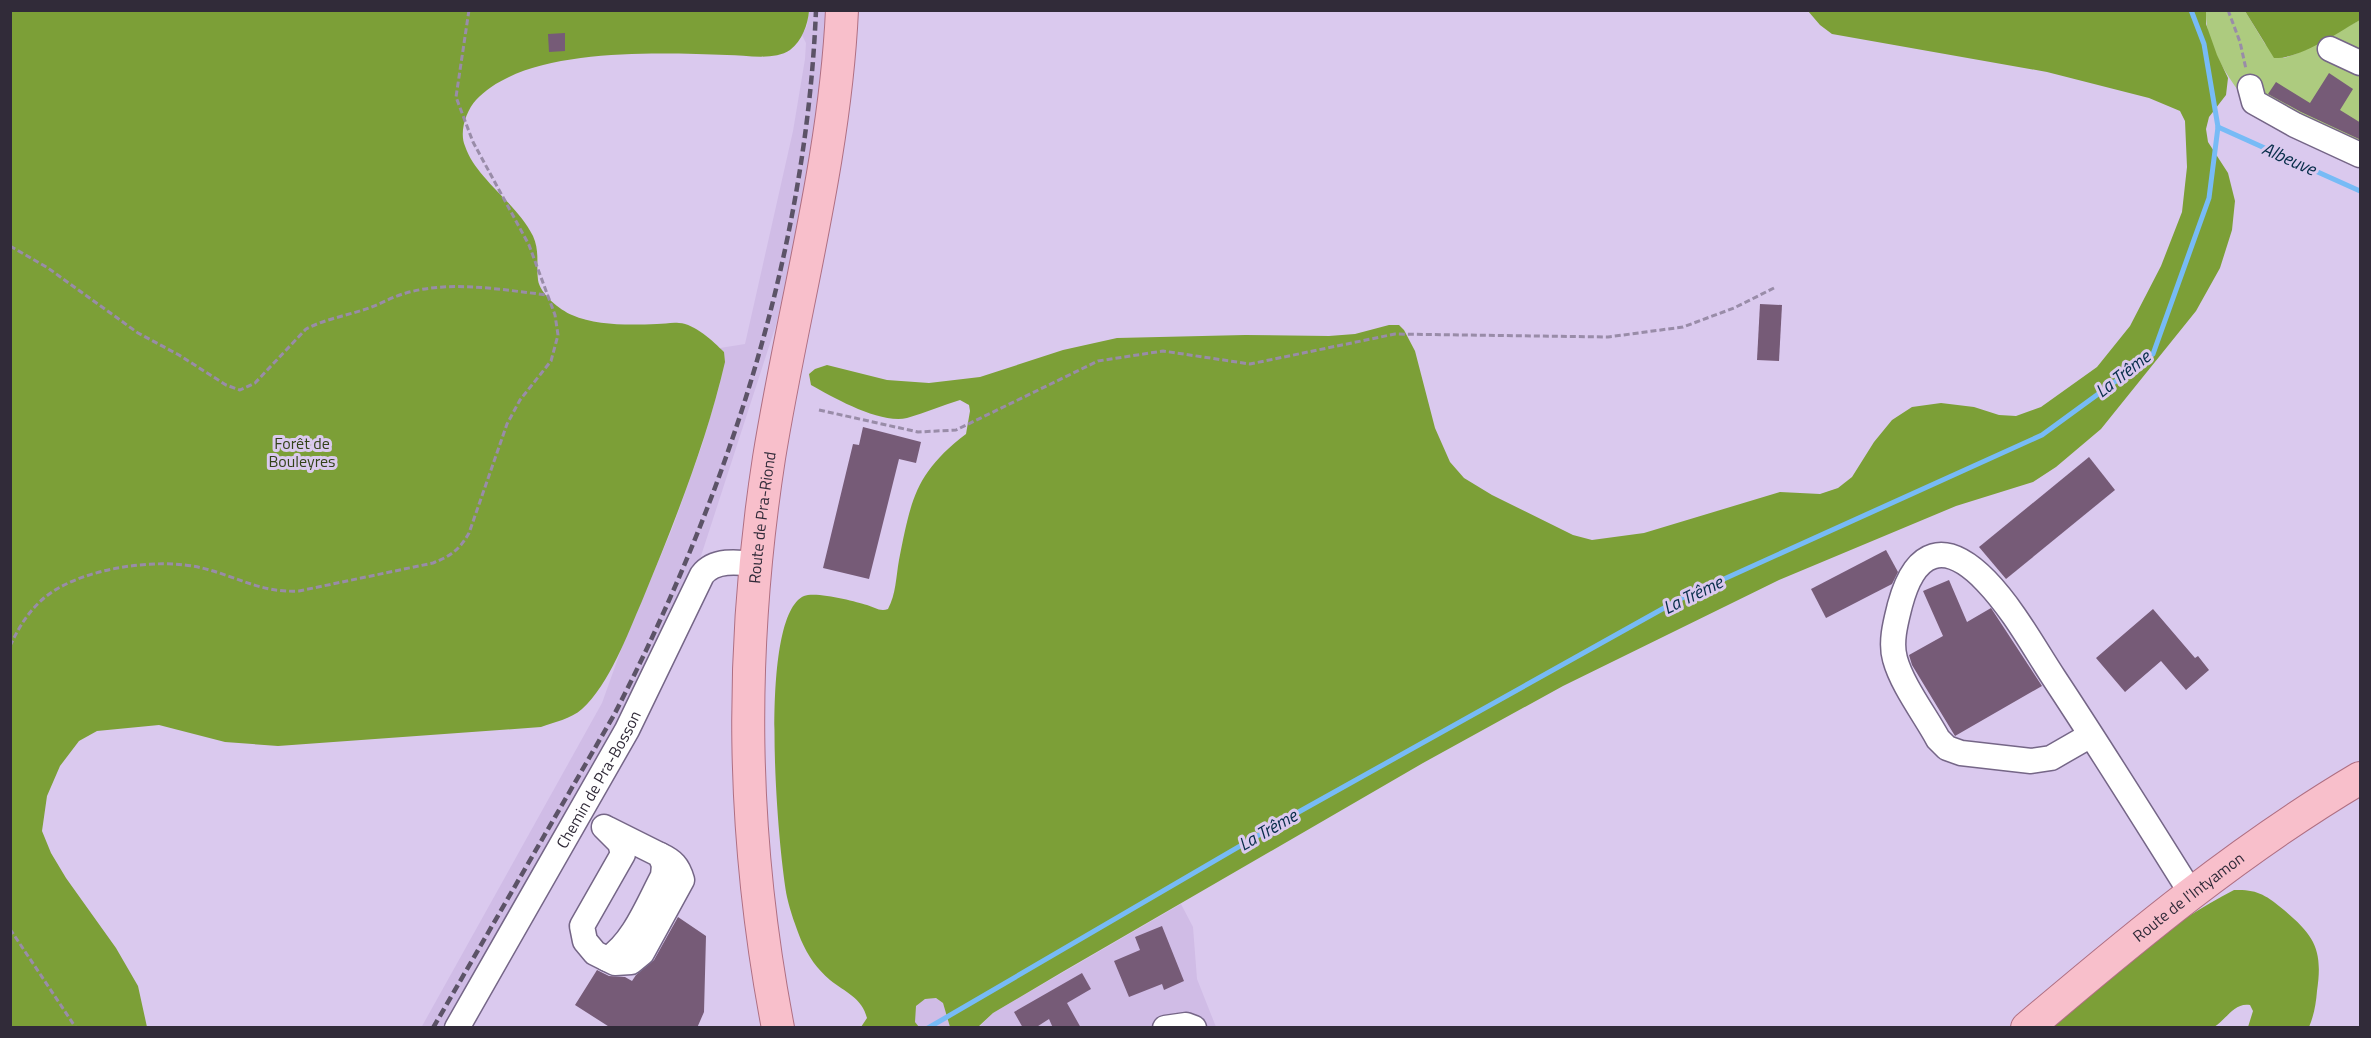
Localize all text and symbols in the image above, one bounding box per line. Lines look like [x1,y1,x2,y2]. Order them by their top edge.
water label: Albeuve [2258,135,2322,183]
water label: La Trême [2089,342,2157,404]
park label: Forêt de Bouleyres [268,431,336,473]
street label: Route de Pra-Riond [742,450,782,585]
water label: La Trême [1658,568,1729,621]
street label: Chemin de Pra-Bosson [550,706,647,853]
water label: La Trême [1233,801,1304,857]
street label: Route de l'Intyamon [2127,846,2249,947]

